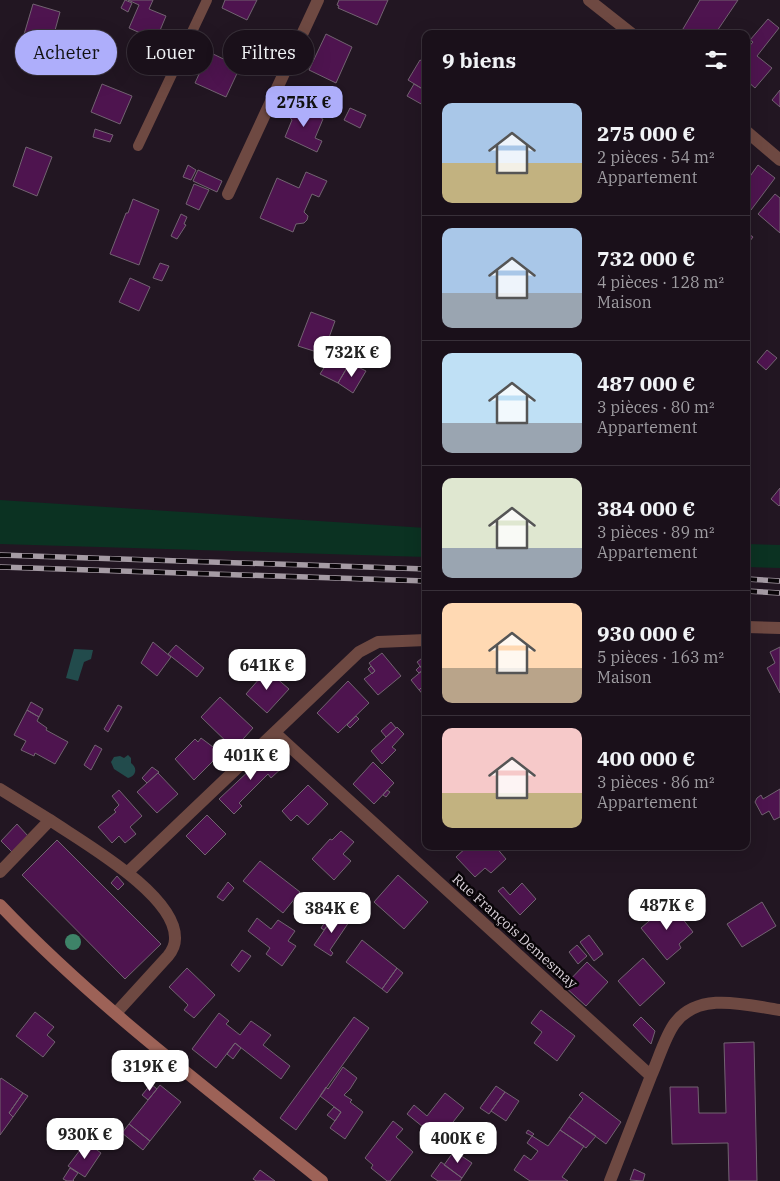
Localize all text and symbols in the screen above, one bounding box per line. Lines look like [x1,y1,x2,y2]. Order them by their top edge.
chip: Acheter [15,30,117,75]
chip: Louer [127,30,213,75]
chip: Filtres [223,30,314,75]
text: 9 biens [442,46,516,74]
icon: filters [702,46,730,74]
pin: 275K € [263,86,345,128]
text: 275K € [277,92,331,112]
text: 275 000 € [597,119,695,147]
icon: home [482,123,542,183]
text: 2 pièces · 54 m² [597,147,715,167]
text: Appartement [597,167,698,187]
text: 732 000 € [597,244,695,272]
icon: home [482,248,542,308]
text: 4 pièces · 128 m² [597,272,724,292]
text: Maison [597,292,652,312]
pin: 732K € [311,336,393,378]
text: 732K € [325,342,379,362]
text: 487 000 € [597,369,695,397]
icon: home [482,373,542,433]
text: 3 pièces · 80 m² [597,397,715,417]
text: Appartement [597,417,698,437]
text: 384 000 € [597,494,695,522]
icon: home [482,498,542,558]
text: 3 pièces · 89 m² [597,522,715,542]
text: Appartement [597,542,698,562]
text: 930 000 € [597,619,695,647]
icon: home [482,623,542,683]
text: 5 pièces · 163 m² [597,647,724,667]
pin: 641K € [226,648,308,691]
text: 641K € [240,655,294,675]
text: Maison [597,667,652,687]
pin: 401K € [210,738,292,781]
text: 400 000 € [597,744,695,772]
text: 401K € [224,745,278,765]
icon: home [482,748,542,808]
text: 3 pièces · 86 m² [597,772,715,792]
text: Appartement [597,792,698,812]
street label: Rue François Demesmay [448,870,582,993]
pin: 487K € [626,888,708,931]
pin: 384K € [291,892,373,934]
text: 487K € [640,895,694,915]
text: 384K € [305,898,359,918]
pin: 319K € [109,1050,191,1092]
text: 319K € [123,1056,177,1076]
pin: 930K € [44,1118,126,1160]
pin: 400K € [417,1122,499,1164]
text: 930K € [58,1124,112,1144]
text: 400K € [431,1128,485,1148]

